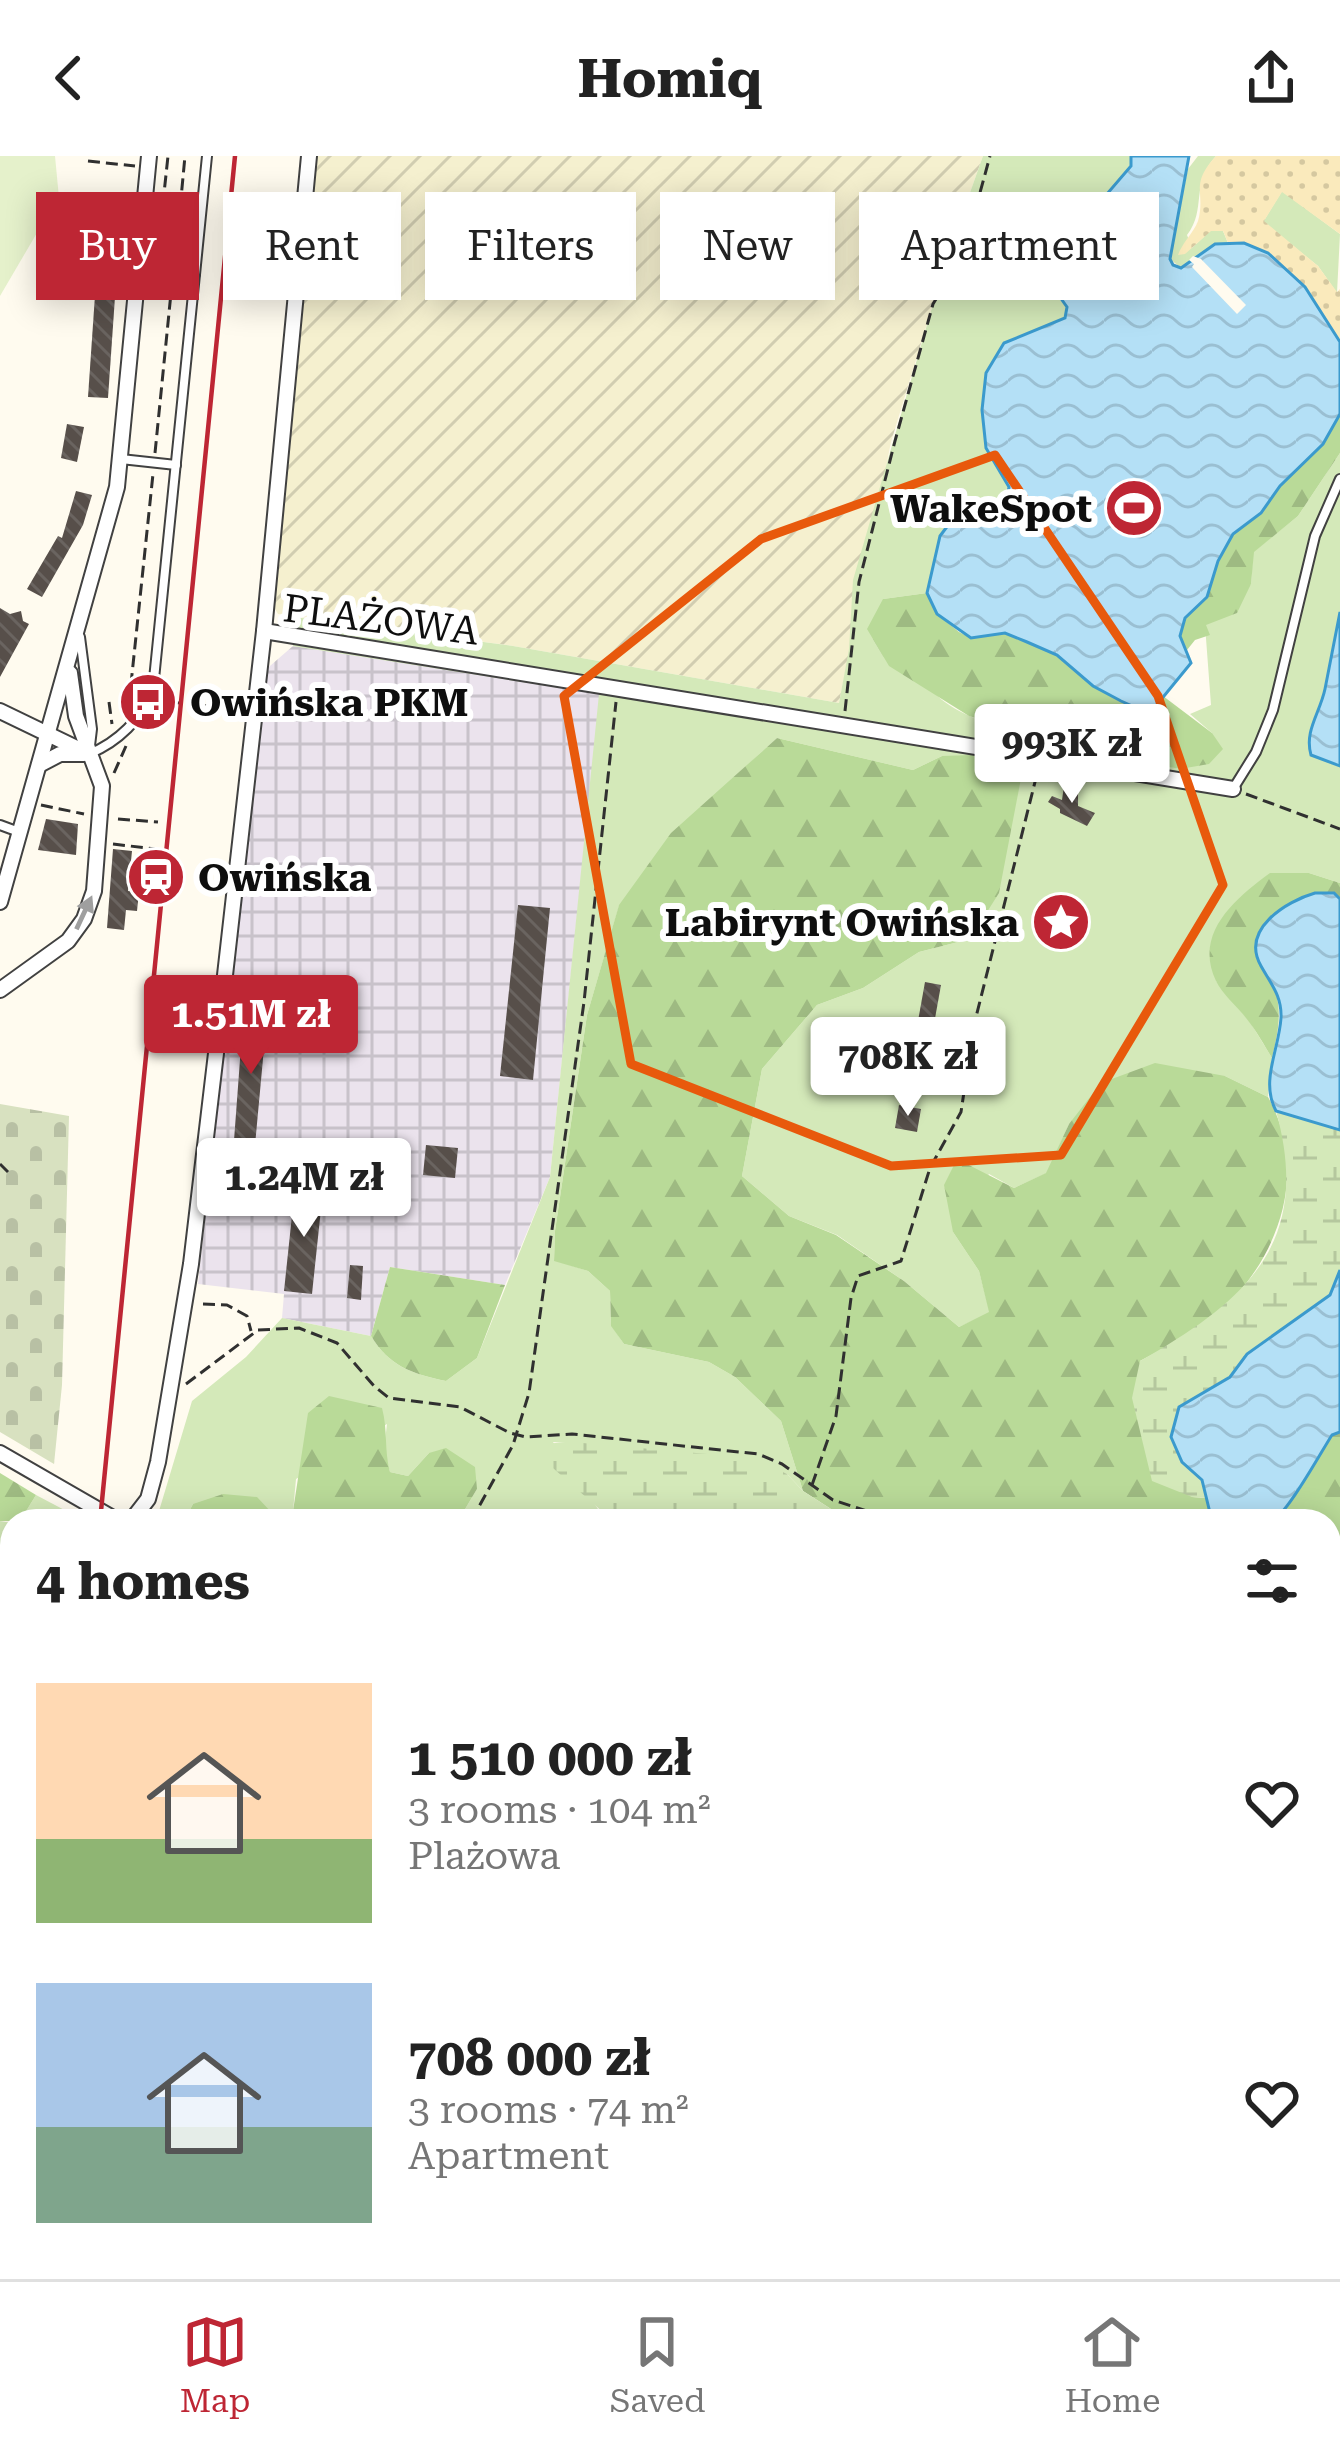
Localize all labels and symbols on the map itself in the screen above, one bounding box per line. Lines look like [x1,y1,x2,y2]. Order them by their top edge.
sports icon: WakeSpot [1103,477,1165,539]
place label: WakeSpot [890,486,1092,532]
street label: PLAŻOWA [281,585,481,655]
bus stop icon: Owińska PKM [117,671,179,733]
place label: Owińska PKM [190,680,469,726]
pin: 993K zł [961,704,1183,806]
station icon: Owińska [125,846,187,908]
place label: Owińska [198,855,372,901]
place icon: Labirynt Owińska [1030,891,1092,953]
one-way arrow [75,895,95,930]
place label: Labirynt Owińska [665,900,1019,946]
pin: 1.51M zł [127,975,375,1077]
pin: 708K zł [797,1017,1019,1119]
pin: 1.24M zł [180,1138,428,1240]

